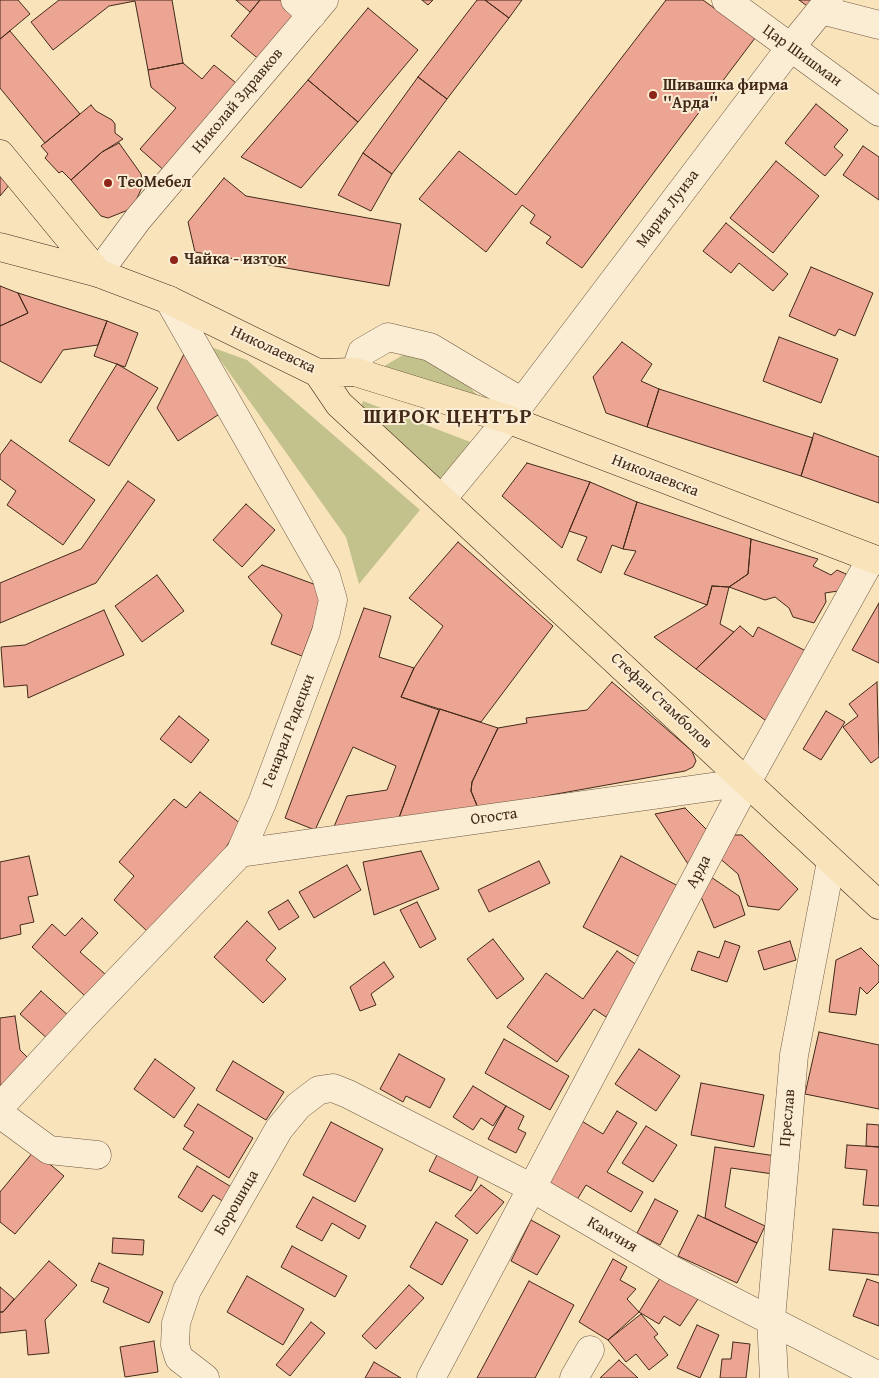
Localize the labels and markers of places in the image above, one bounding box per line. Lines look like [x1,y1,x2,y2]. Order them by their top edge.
place label: Шивашка фирма ''Арда'' [663,76,788,114]
marker: Шивашка фирма ''Арда'' [647,89,659,101]
place label: ТеоМебел [118,173,191,193]
marker: ТеоМебел [102,177,114,189]
place label: Чайка - изток [184,250,287,270]
marker: Чайка - изток [168,254,180,266]

